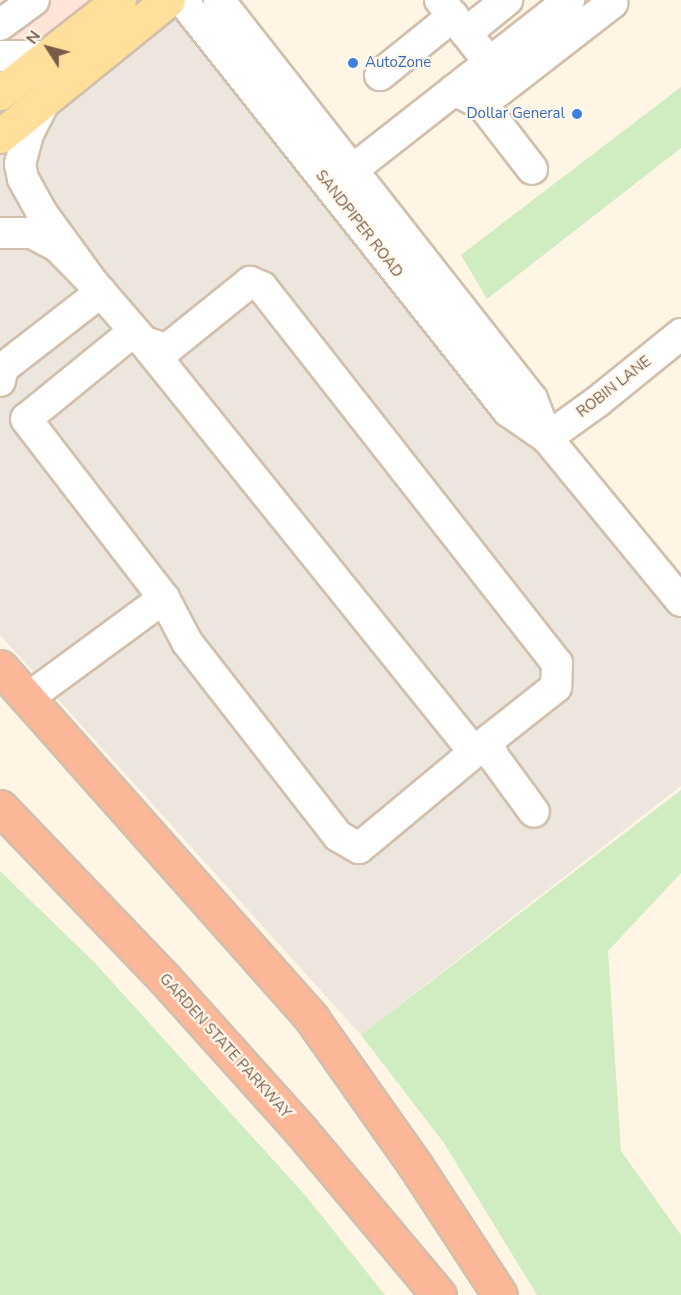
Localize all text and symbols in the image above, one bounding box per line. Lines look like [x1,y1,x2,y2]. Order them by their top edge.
north arrow [18,18,78,78]
text: N [21,26,46,49]
place label: AutoZone [365,54,431,72]
marker: AutoZone [346,56,360,70]
place label: Dollar General [466,105,565,123]
marker: Dollar General [570,107,584,121]
street label: SANDPIPER ROAD [312,167,406,281]
street label: ROBIN LANE [573,353,655,421]
street label: GARDEN STATE PARKWAY [155,970,295,1122]

